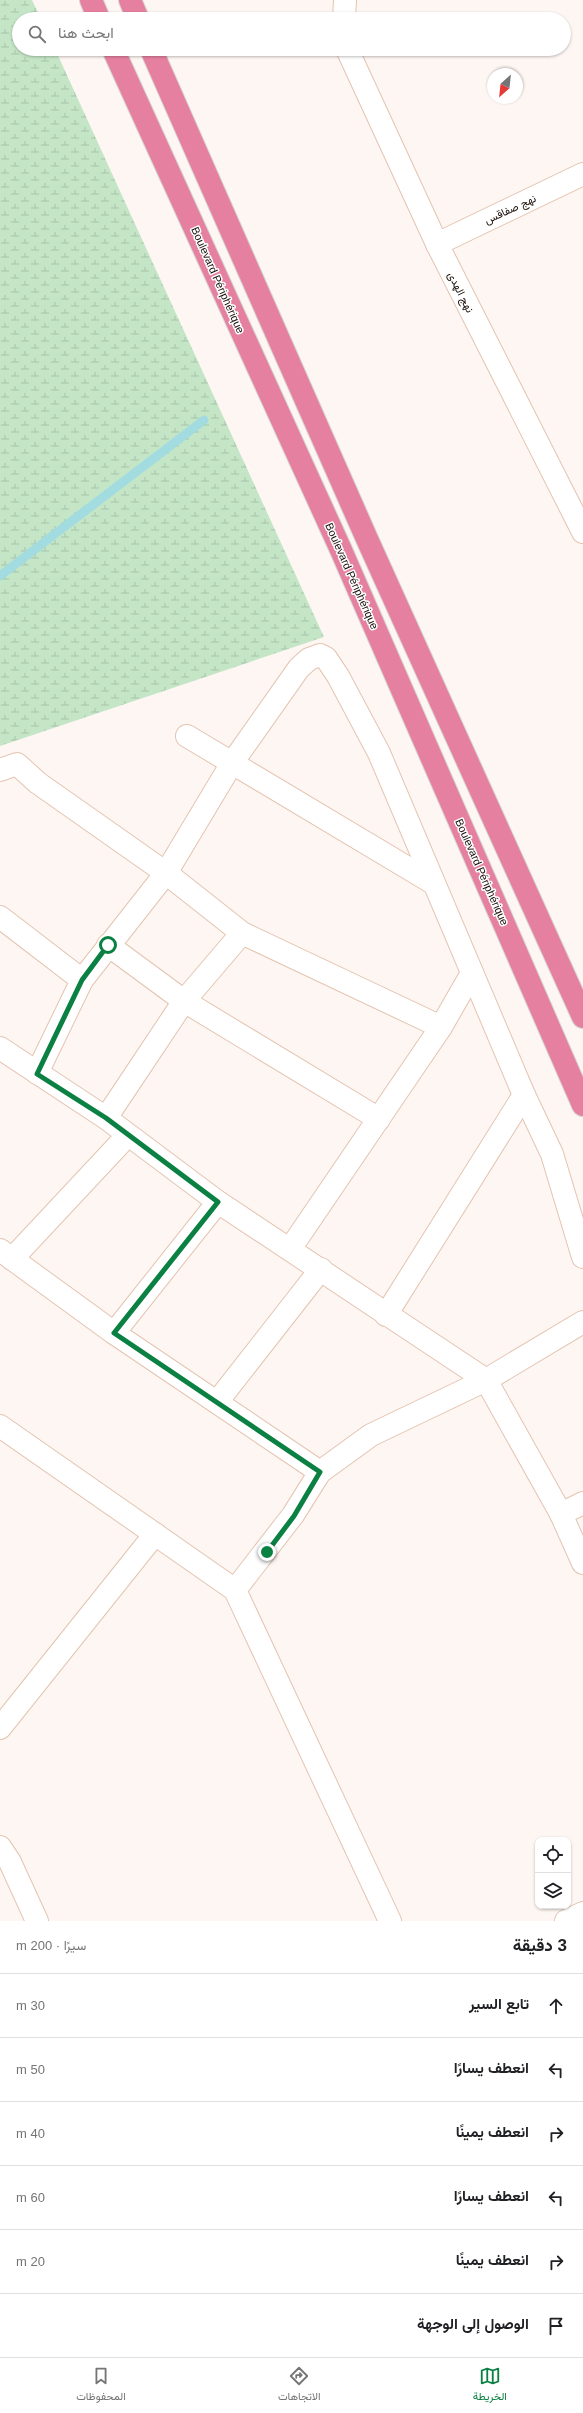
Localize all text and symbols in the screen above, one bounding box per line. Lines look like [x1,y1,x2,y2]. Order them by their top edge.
search box [12,12,571,56]
icon: search [26,23,48,45]
text: ابحث هنا [58,24,114,41]
north arrow [487,68,523,104]
street label: نهج صفاقس [482,192,539,228]
street label: Boulevard Périphérique [189,225,247,335]
street label: نهج الهدى [444,270,476,315]
street label: Boulevard Périphérique [323,521,381,631]
street label: Boulevard Périphérique [453,817,511,927]
route start [99,936,117,954]
route end [258,1543,276,1561]
map controls [535,1837,571,1909]
button: locate [535,1837,571,1873]
button: layers [535,1873,571,1909]
text: 3 دقيقة [513,1936,567,1955]
text: سيرًا · 200 m [16,1938,86,1953]
text: تابع السير [469,1995,529,2012]
icon: ahead [545,1995,567,2017]
text: 30 m [16,1998,45,2013]
text: انعطف يسارًا [454,2059,529,2076]
icon: left [545,2059,567,2081]
text: 50 m [16,2062,45,2077]
text: انعطف يمينًا [456,2123,529,2140]
icon: right [545,2123,567,2145]
text: 40 m [16,2126,45,2141]
text: انعطف يسارًا [454,2187,529,2204]
icon: left [545,2187,567,2209]
text: 60 m [16,2190,45,2205]
text: انعطف يمينًا [456,2251,529,2268]
icon: right [545,2251,567,2273]
text: 20 m [16,2254,45,2269]
text: الوصول إلى الوجهة [417,2315,529,2332]
icon: arrive [545,2315,567,2337]
tab: المحفوظات [76,2365,126,2406]
tab: الاتجاهات [278,2365,321,2406]
tab: الخريطة [473,2365,507,2406]

